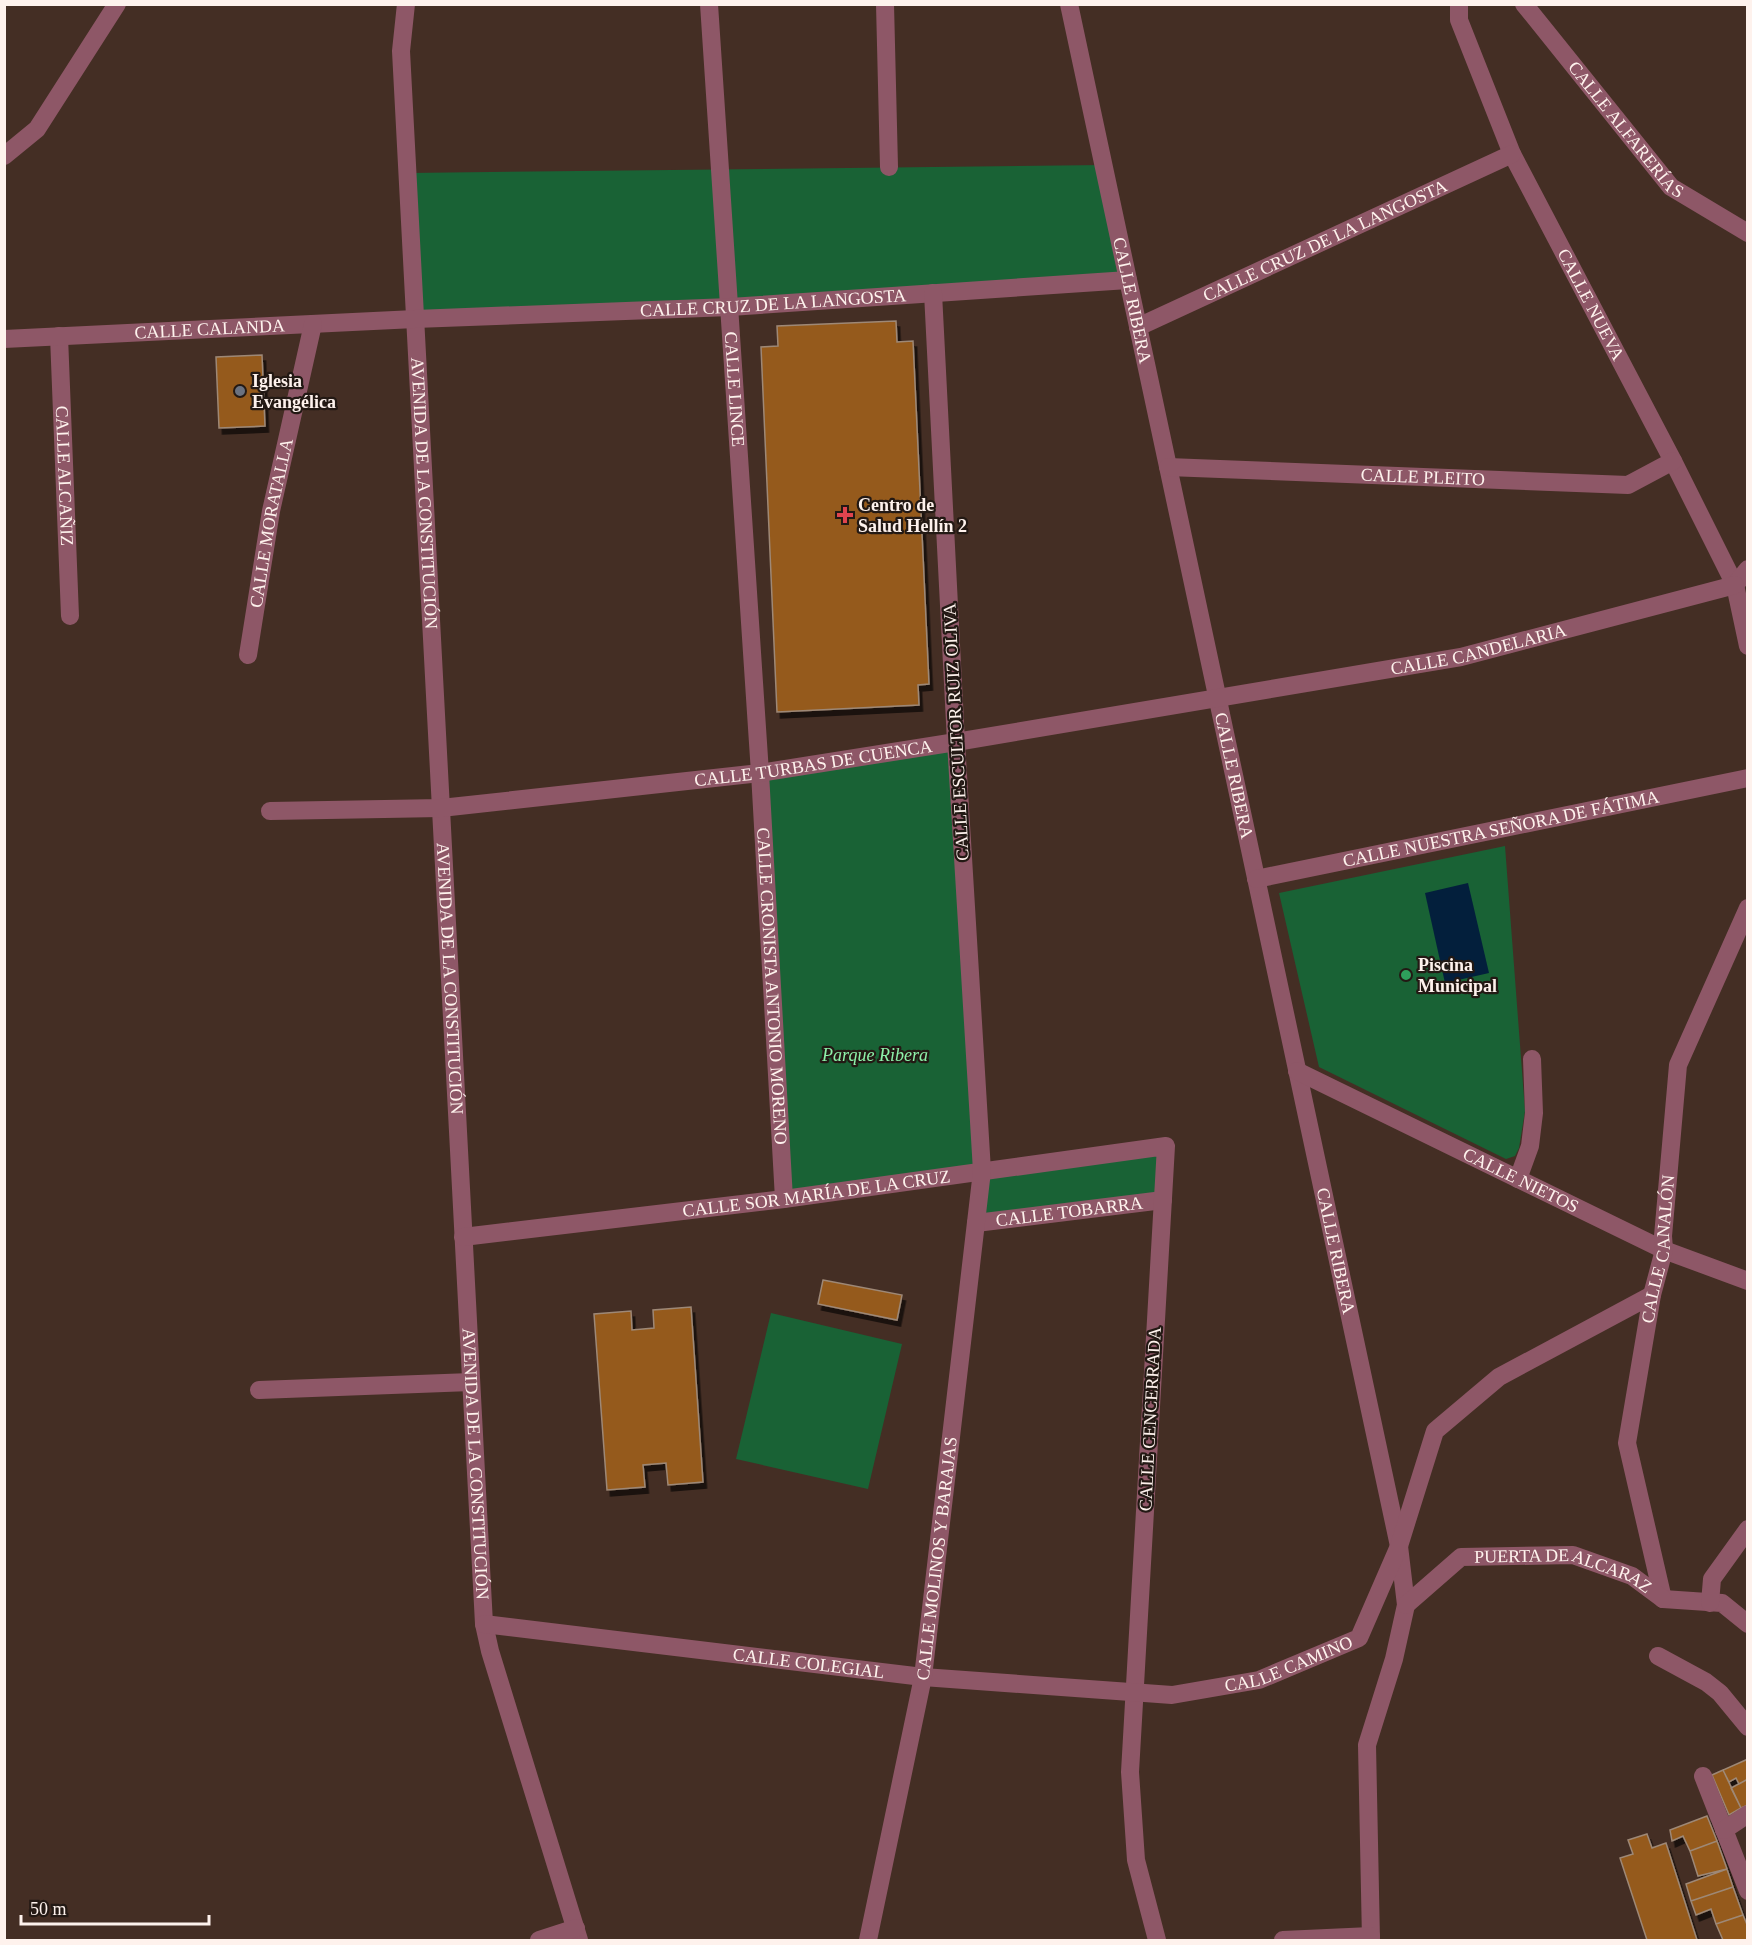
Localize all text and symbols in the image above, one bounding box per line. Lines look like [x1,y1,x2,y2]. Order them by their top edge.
street label: CALLE ALFARERÍAS [1564,57,1687,202]
street label: CALLE CRUZ DE LA LANGOSTA [1200,175,1450,306]
street label: CALLE RIBERA [1109,235,1156,365]
street label: CALLE NUEVA [1553,245,1628,364]
street label: CALLE CRUZ DE LA LANGOSTA [640,285,907,320]
street label: CALLE CALANDA [134,315,285,343]
street label: CALLE LINCE [721,331,748,447]
street label: AVENIDA DE LA CONSTITUCIÓN [407,357,442,630]
place label: Iglesia Evangélica [252,371,336,412]
marker: Iglesia Evangélica [233,384,247,398]
street label: CALLE ALCAÑIZ [52,405,78,547]
street label: CALLE MORATALLA [246,436,297,609]
street label: CALLE PLEITO [1360,465,1485,489]
place label: Centro de Salud Hellín 2 [858,495,967,536]
marker: Centro de Salud Hellín 2 [836,506,854,524]
street label: CALLE ESCULTOR RUIZ OLIVA [939,603,973,861]
street label: CALLE CANDELARIA [1389,620,1568,679]
street label: CALLE RIBERA [1211,711,1257,840]
street label: CALLE TURBAS DE CUENCA [693,736,934,790]
street label: CALLE NUESTRA SEÑORA DE FÁTIMA [1341,787,1661,871]
street label: CALLE CRONISTA ANTONIO MORENO [753,827,791,1145]
street label: AVENIDA DE LA CONSTITUCIÓN [433,842,467,1115]
place label: Piscina Municipal [1418,955,1497,996]
marker: Piscina Municipal [1399,968,1413,982]
park label: Parque Ribera [821,1045,928,1065]
street label: CALLE NIETOS [1460,1144,1582,1217]
street label: CALLE SOR MARÍA DE LA CRUZ [681,1166,951,1221]
street label: CALLE CANALÓN [1637,1174,1678,1325]
street label: CALLE RIBERA [1313,1186,1359,1316]
street label: CALLE TOBARRA [995,1193,1144,1230]
street label: CALLE CENCERRADA [1135,1326,1165,1512]
street label: AVENIDA DE LA CONSTITUCIÓN [458,1327,493,1600]
street label: CALLE MOLINOS Y BARAJAS [913,1436,961,1681]
street label: PUERTA DE ALCARAZ [1474,1545,1656,1597]
street label: CALLE CAMINO [1223,1632,1356,1696]
street label: CALLE COLEGIAL [732,1644,886,1682]
scale bar [21,1888,208,1926]
text: 50 m [30,1899,67,1919]

